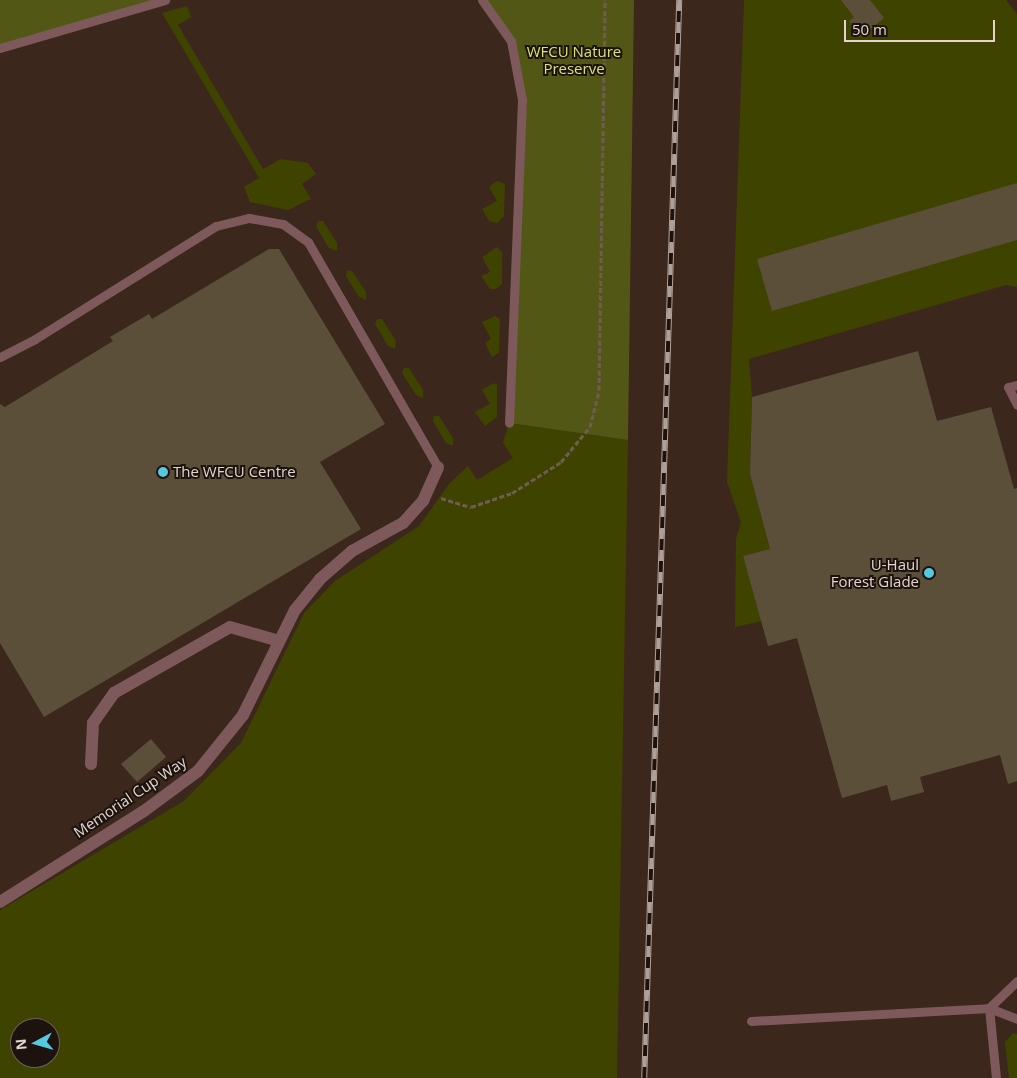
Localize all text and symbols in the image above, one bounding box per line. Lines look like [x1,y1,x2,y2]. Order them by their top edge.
scale bar [847,10,998,42]
text: 50 m [852,19,887,39]
park label: WFCU Nature Preserve [527,42,621,77]
place label: The WFCU Centre [173,463,296,481]
marker: The WFCU Centre [157,466,169,478]
place label: U-Haul Forest Glade [831,555,919,590]
marker: U-Haul Forest Glade [923,567,935,579]
street label: Memorial Cup Way [70,753,190,841]
north arrow [10,1018,60,1068]
text: N [11,1038,31,1051]

